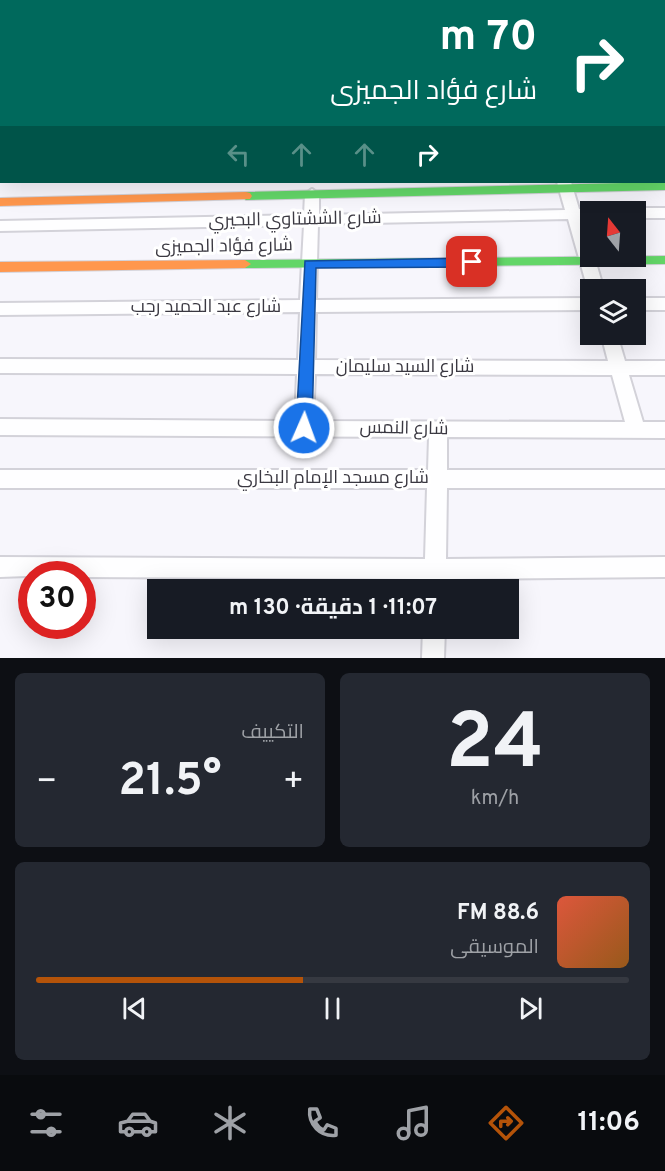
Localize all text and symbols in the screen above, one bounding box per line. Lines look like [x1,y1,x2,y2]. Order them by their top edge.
text: 70 m [439,12,537,65]
icon: right [558,24,636,102]
text: شارع فؤاد الجميزى [330,75,537,109]
icon: left [222,138,255,171]
icon: ahead [285,138,318,171]
icon: ahead [348,138,381,171]
icon: right [411,138,444,171]
north arrow [580,201,646,267]
map controls [580,201,646,345]
street label: شارع الششتاوي البحيري [208,207,382,234]
street label: شارع فؤاد الجميزى [155,234,293,260]
pin [446,236,497,287]
icon: arrive [455,245,488,278]
button: layers [580,279,646,345]
street label: شارع عبد الحميد رجب [131,296,281,319]
street label: شارع السيد سليمان [336,356,474,379]
position arrow [272,396,336,460]
street label: شارع النمس [359,417,449,441]
street label: شارع مسجد الإمام البخاري [237,467,429,491]
speed limit sign: 30 [18,561,96,639]
text: 11:07 · 1 دقيقة · 130 m [229,595,437,622]
text: 24 [446,697,544,796]
text: التكييف [241,720,304,746]
text: 21.5° [119,754,221,811]
text: − [36,762,57,804]
text: + [283,762,304,804]
text: km/h [471,786,519,812]
text: 88.6 FM [457,900,539,927]
text: الموسيقى [450,935,539,961]
icon: previous [118,992,151,1025]
icon: pause [316,992,349,1025]
icon: next [514,992,547,1025]
icon: filters [25,1102,67,1144]
icon: car [117,1102,159,1144]
icon: climate [209,1102,251,1144]
icon: phone [301,1102,343,1144]
icon: music [393,1102,435,1144]
icon: directions [485,1102,527,1144]
text: 11:06 [577,1106,640,1140]

